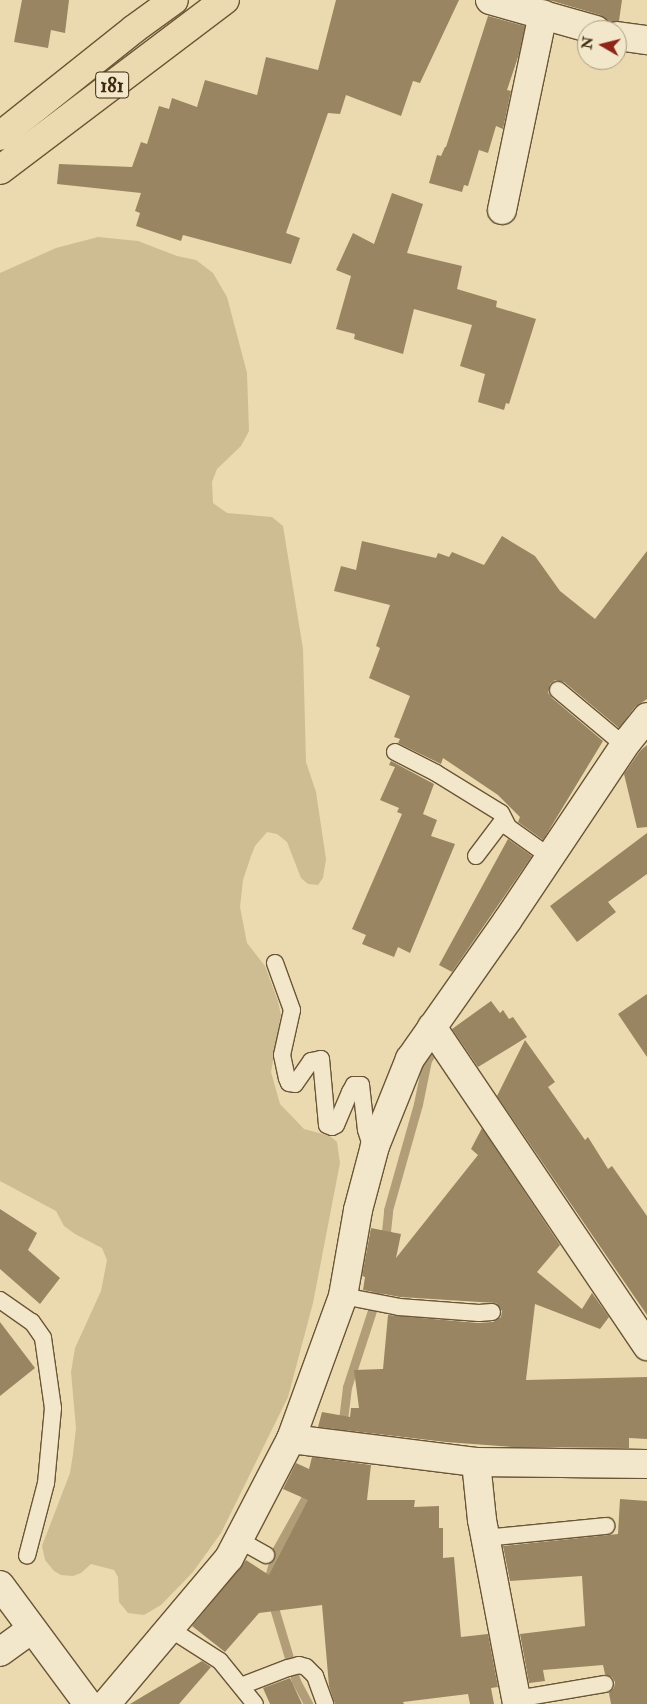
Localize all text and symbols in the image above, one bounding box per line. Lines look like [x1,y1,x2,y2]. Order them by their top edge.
north arrow [577,20,627,70]
text: N [578,36,597,50]
road number: 181 [94,68,130,102]

